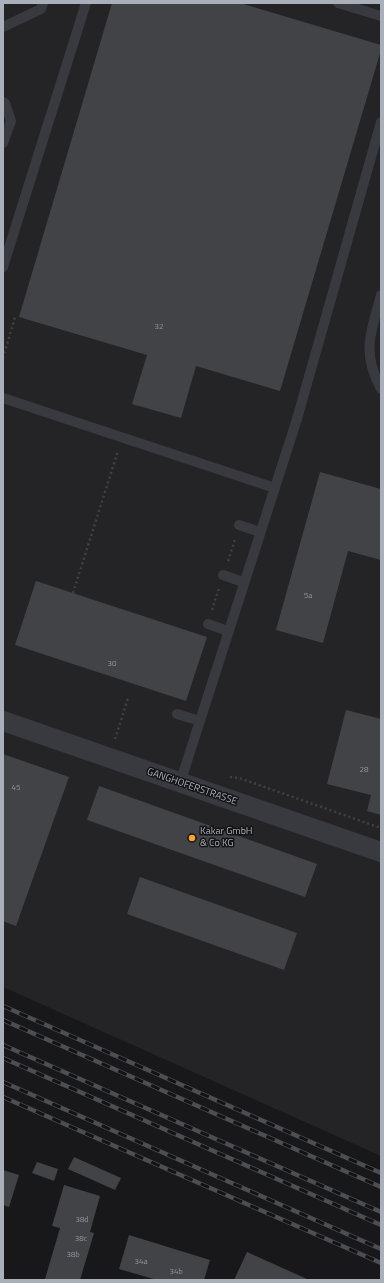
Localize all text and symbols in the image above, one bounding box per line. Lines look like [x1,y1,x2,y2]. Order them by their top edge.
house number: 32 [155,322,163,332]
house number: 5a [304,591,312,601]
house number: 30 [108,659,116,669]
house number: 28 [360,765,368,775]
street label: GANGHOFERSTRASSE [145,766,239,808]
house number: 45 [12,783,20,793]
place label: Kakar GmbH & Co KG [200,826,253,850]
marker: Kakar GmbH & Co KG [187,833,197,843]
house number: 38d [75,1215,89,1225]
house number: 38c [75,1234,87,1244]
house number: 38b [66,1250,80,1260]
house number: 34a [135,1257,147,1267]
house number: 34b [169,1267,183,1277]

